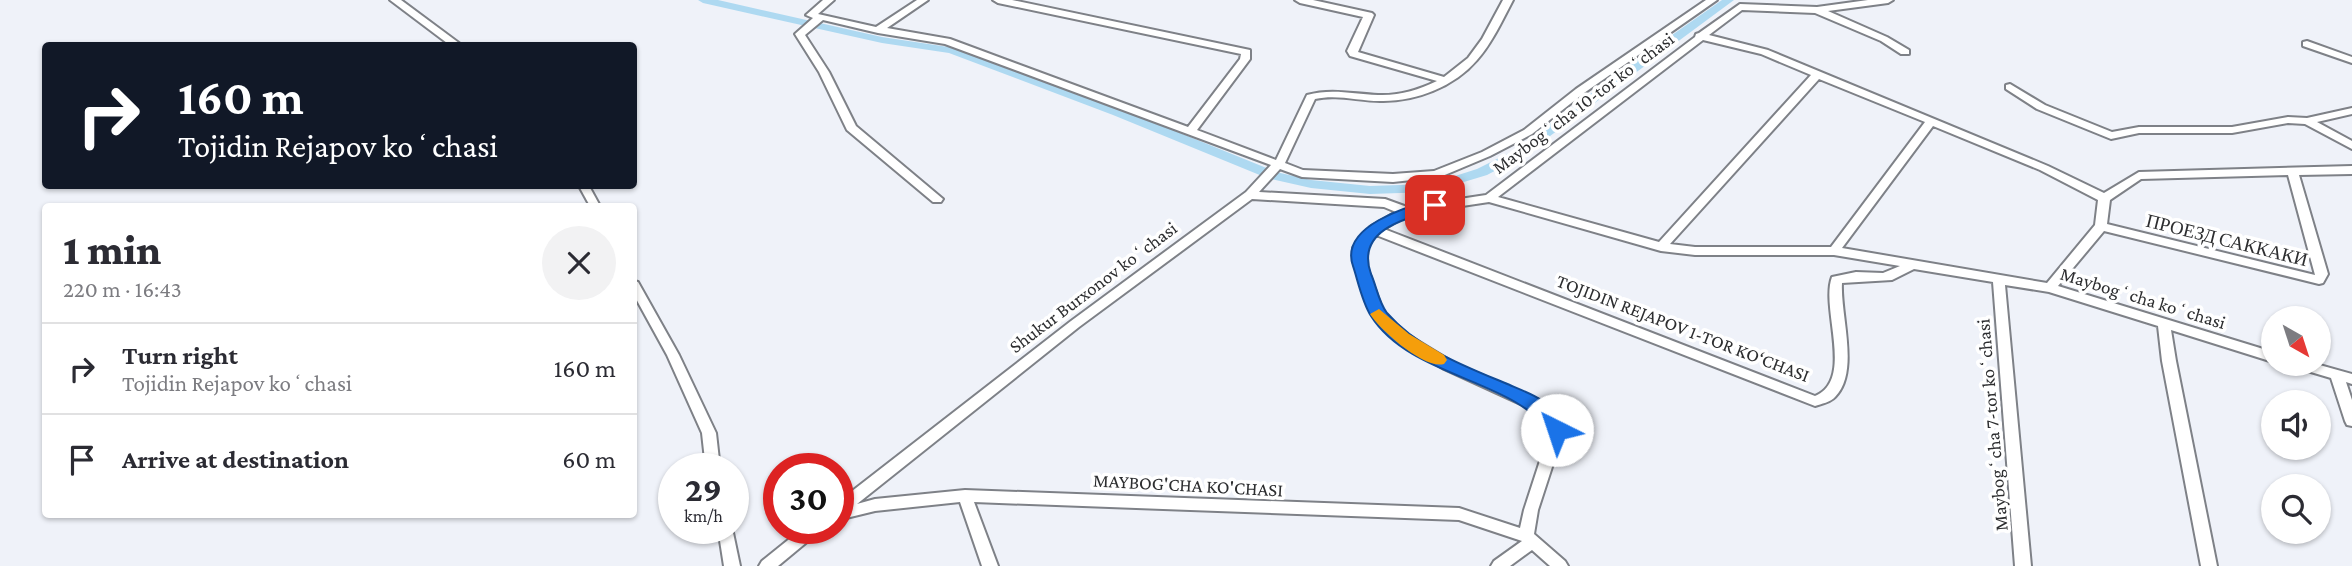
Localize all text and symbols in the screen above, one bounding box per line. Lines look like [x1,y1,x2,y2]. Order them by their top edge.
street label: Maybogʻcha 10-tor koʻchasi [1488,28,1678,178]
icon: right [63,70,154,161]
text: 160 m [178,70,304,125]
text: Tojidin Rejapov koʻchasi [178,128,498,164]
pin [1405,175,1465,235]
icon: arrive [1416,186,1454,224]
street label: ПРОЕЗД САККАКИ [2144,210,2310,270]
street label: Shukur Burxonov koʻchasi [1005,217,1181,357]
text: 1 min [63,226,161,273]
button: close [542,226,616,300]
street label: Maybogʻcha koʻchasi [2058,263,2228,333]
street label: TOJIDIN REJAPOV 1-TOR KO‘CHASI [1554,270,1812,386]
text: 220 m · 16:43 [63,276,182,302]
north arrow [2261,306,2331,376]
map controls [2261,306,2331,544]
street label: Maybogʻcha 7-tor koʻchasi [1972,318,2012,532]
text: Turn right [122,341,238,370]
icon: right [63,350,101,388]
text: 160 m [554,354,616,383]
text: Tojidin Rejapov koʻchasi [122,370,352,396]
button: sound [2261,390,2331,460]
position arrow [1520,393,1594,467]
icon: arrive [63,441,101,479]
text: Arrive at destination [122,445,349,474]
text: 60 m [562,445,616,474]
speed limit sign: 30 [763,453,854,544]
text: 29 [685,470,722,509]
street label: MAYBOG'CHA KO'CHASI [1092,470,1284,500]
button: search [2261,474,2331,544]
text: km/h [684,506,723,526]

